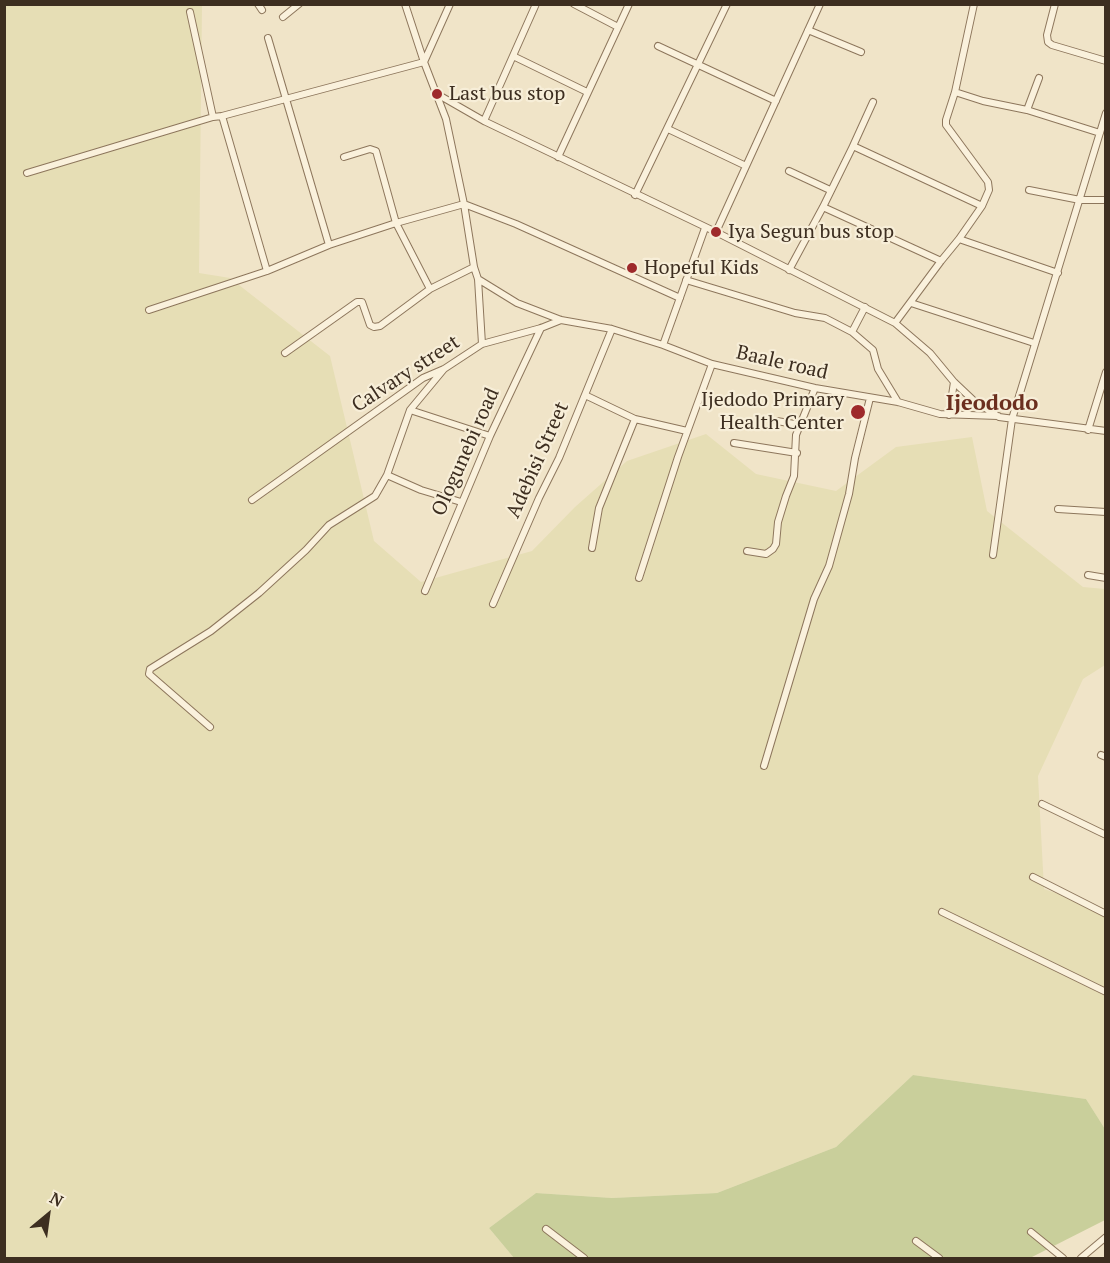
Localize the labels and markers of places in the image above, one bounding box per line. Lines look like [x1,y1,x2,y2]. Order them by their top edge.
place label: Last bus stop [449,82,565,106]
marker: Last bus stop [430,87,444,101]
place label: Iya Segun bus stop [728,220,894,244]
marker: Iya Segun bus stop [709,225,723,239]
place label: Hopeful Kids [644,256,759,280]
marker: Hopeful Kids [625,261,639,275]
place label: Ijedodo Primary Health Center [701,388,844,435]
marker: Ijedodo Primary Health Center [849,403,867,421]

